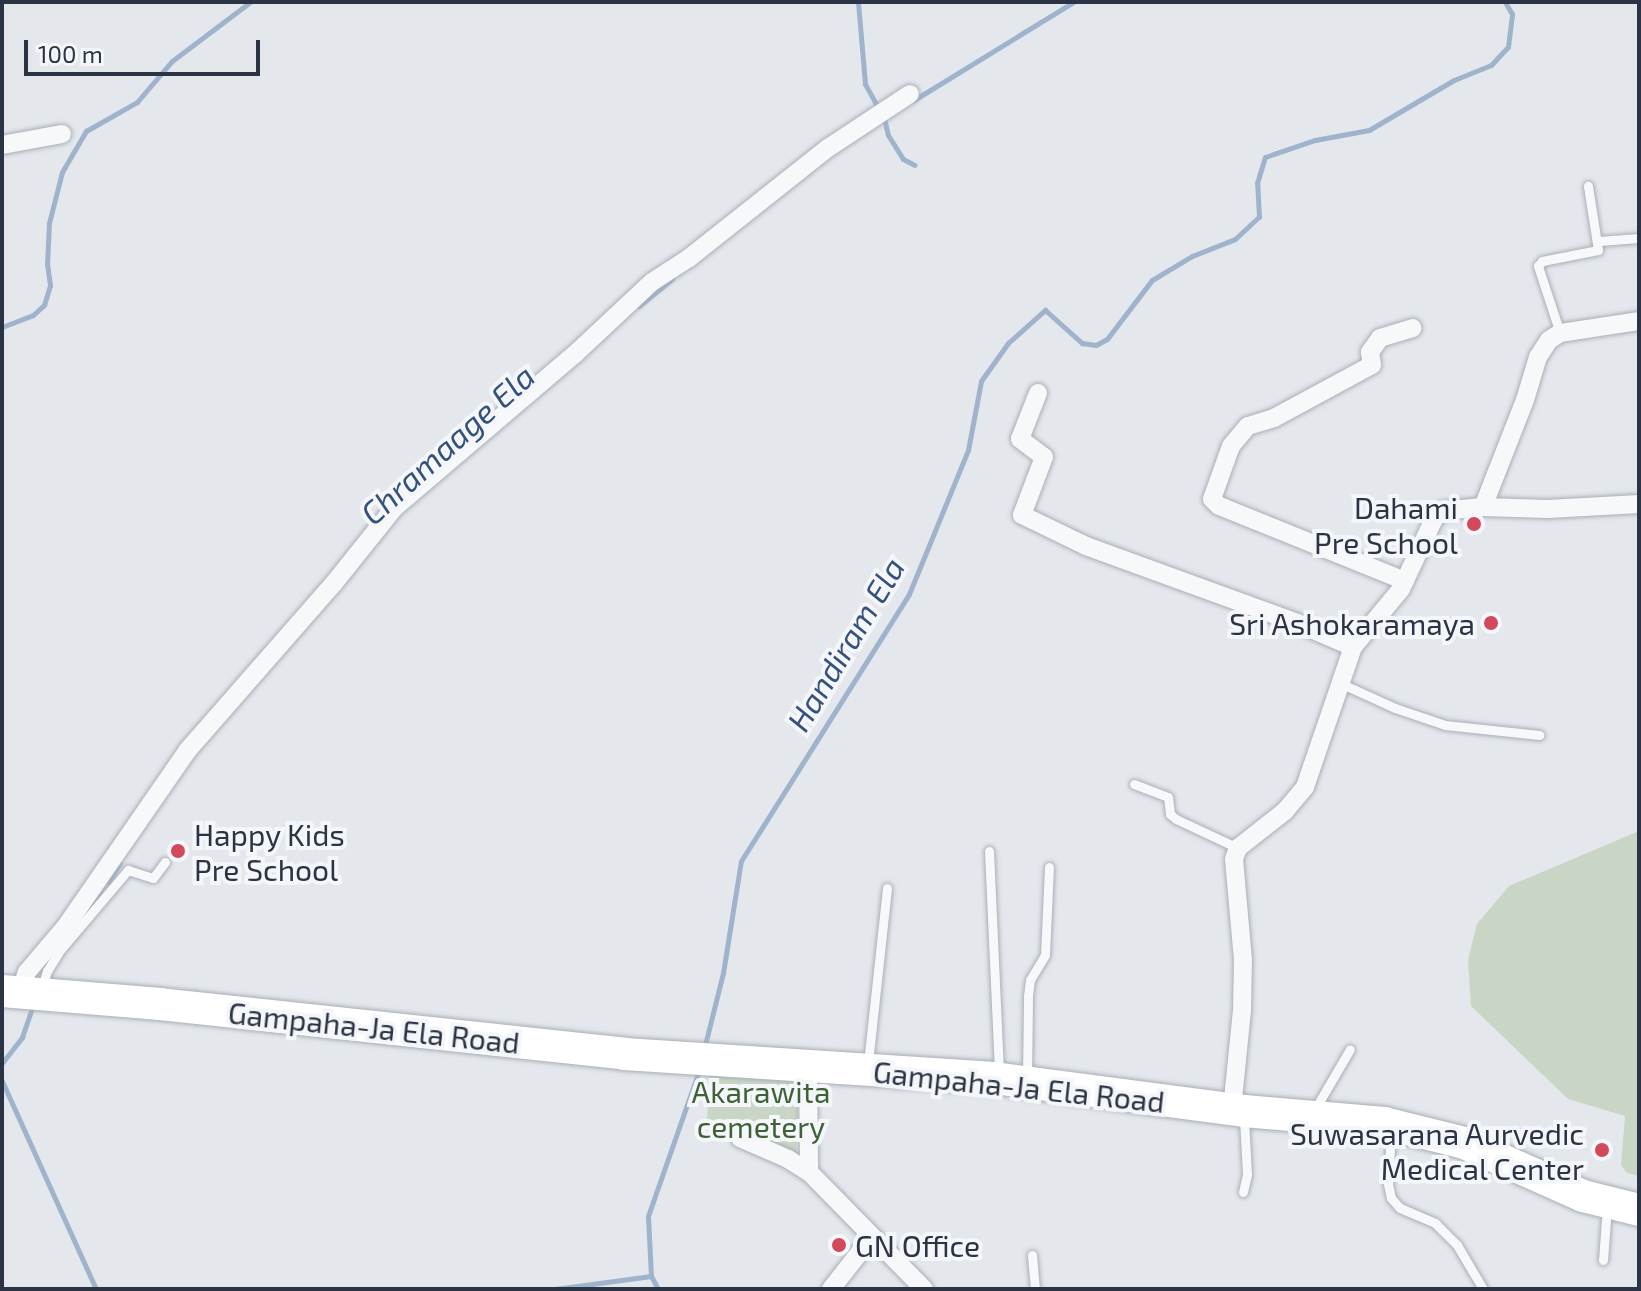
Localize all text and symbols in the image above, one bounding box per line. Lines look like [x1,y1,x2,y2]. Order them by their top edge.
scale bar [28,24,264,74]
text: 100 m [38,39,103,68]
water label: Chramaage Ela [352,356,542,532]
place label: Dahami Pre School [1314,489,1458,560]
marker: Dahami Pre School [1465,515,1483,533]
water label: Handiram Ela [778,550,912,738]
place label: Sri Ashokaramaya [1228,605,1475,641]
marker: Sri Ashokaramaya [1482,614,1500,632]
place label: Happy Kids Pre School [194,816,345,886]
marker: Happy Kids Pre School [169,842,187,860]
street label: Gampaha-Ja Ela Road [226,994,522,1060]
street label: Gampaha-Ja Ela Road [871,1053,1167,1119]
park label: Akarawita cemetery [692,1073,830,1144]
place label: Suwasarana Aurvedic Medical Center [1289,1115,1584,1186]
marker: Suwasarana Aurvedic Medical Center [1591,1139,1613,1161]
place label: GN Office [855,1227,980,1263]
marker: GN Office [830,1236,848,1254]

